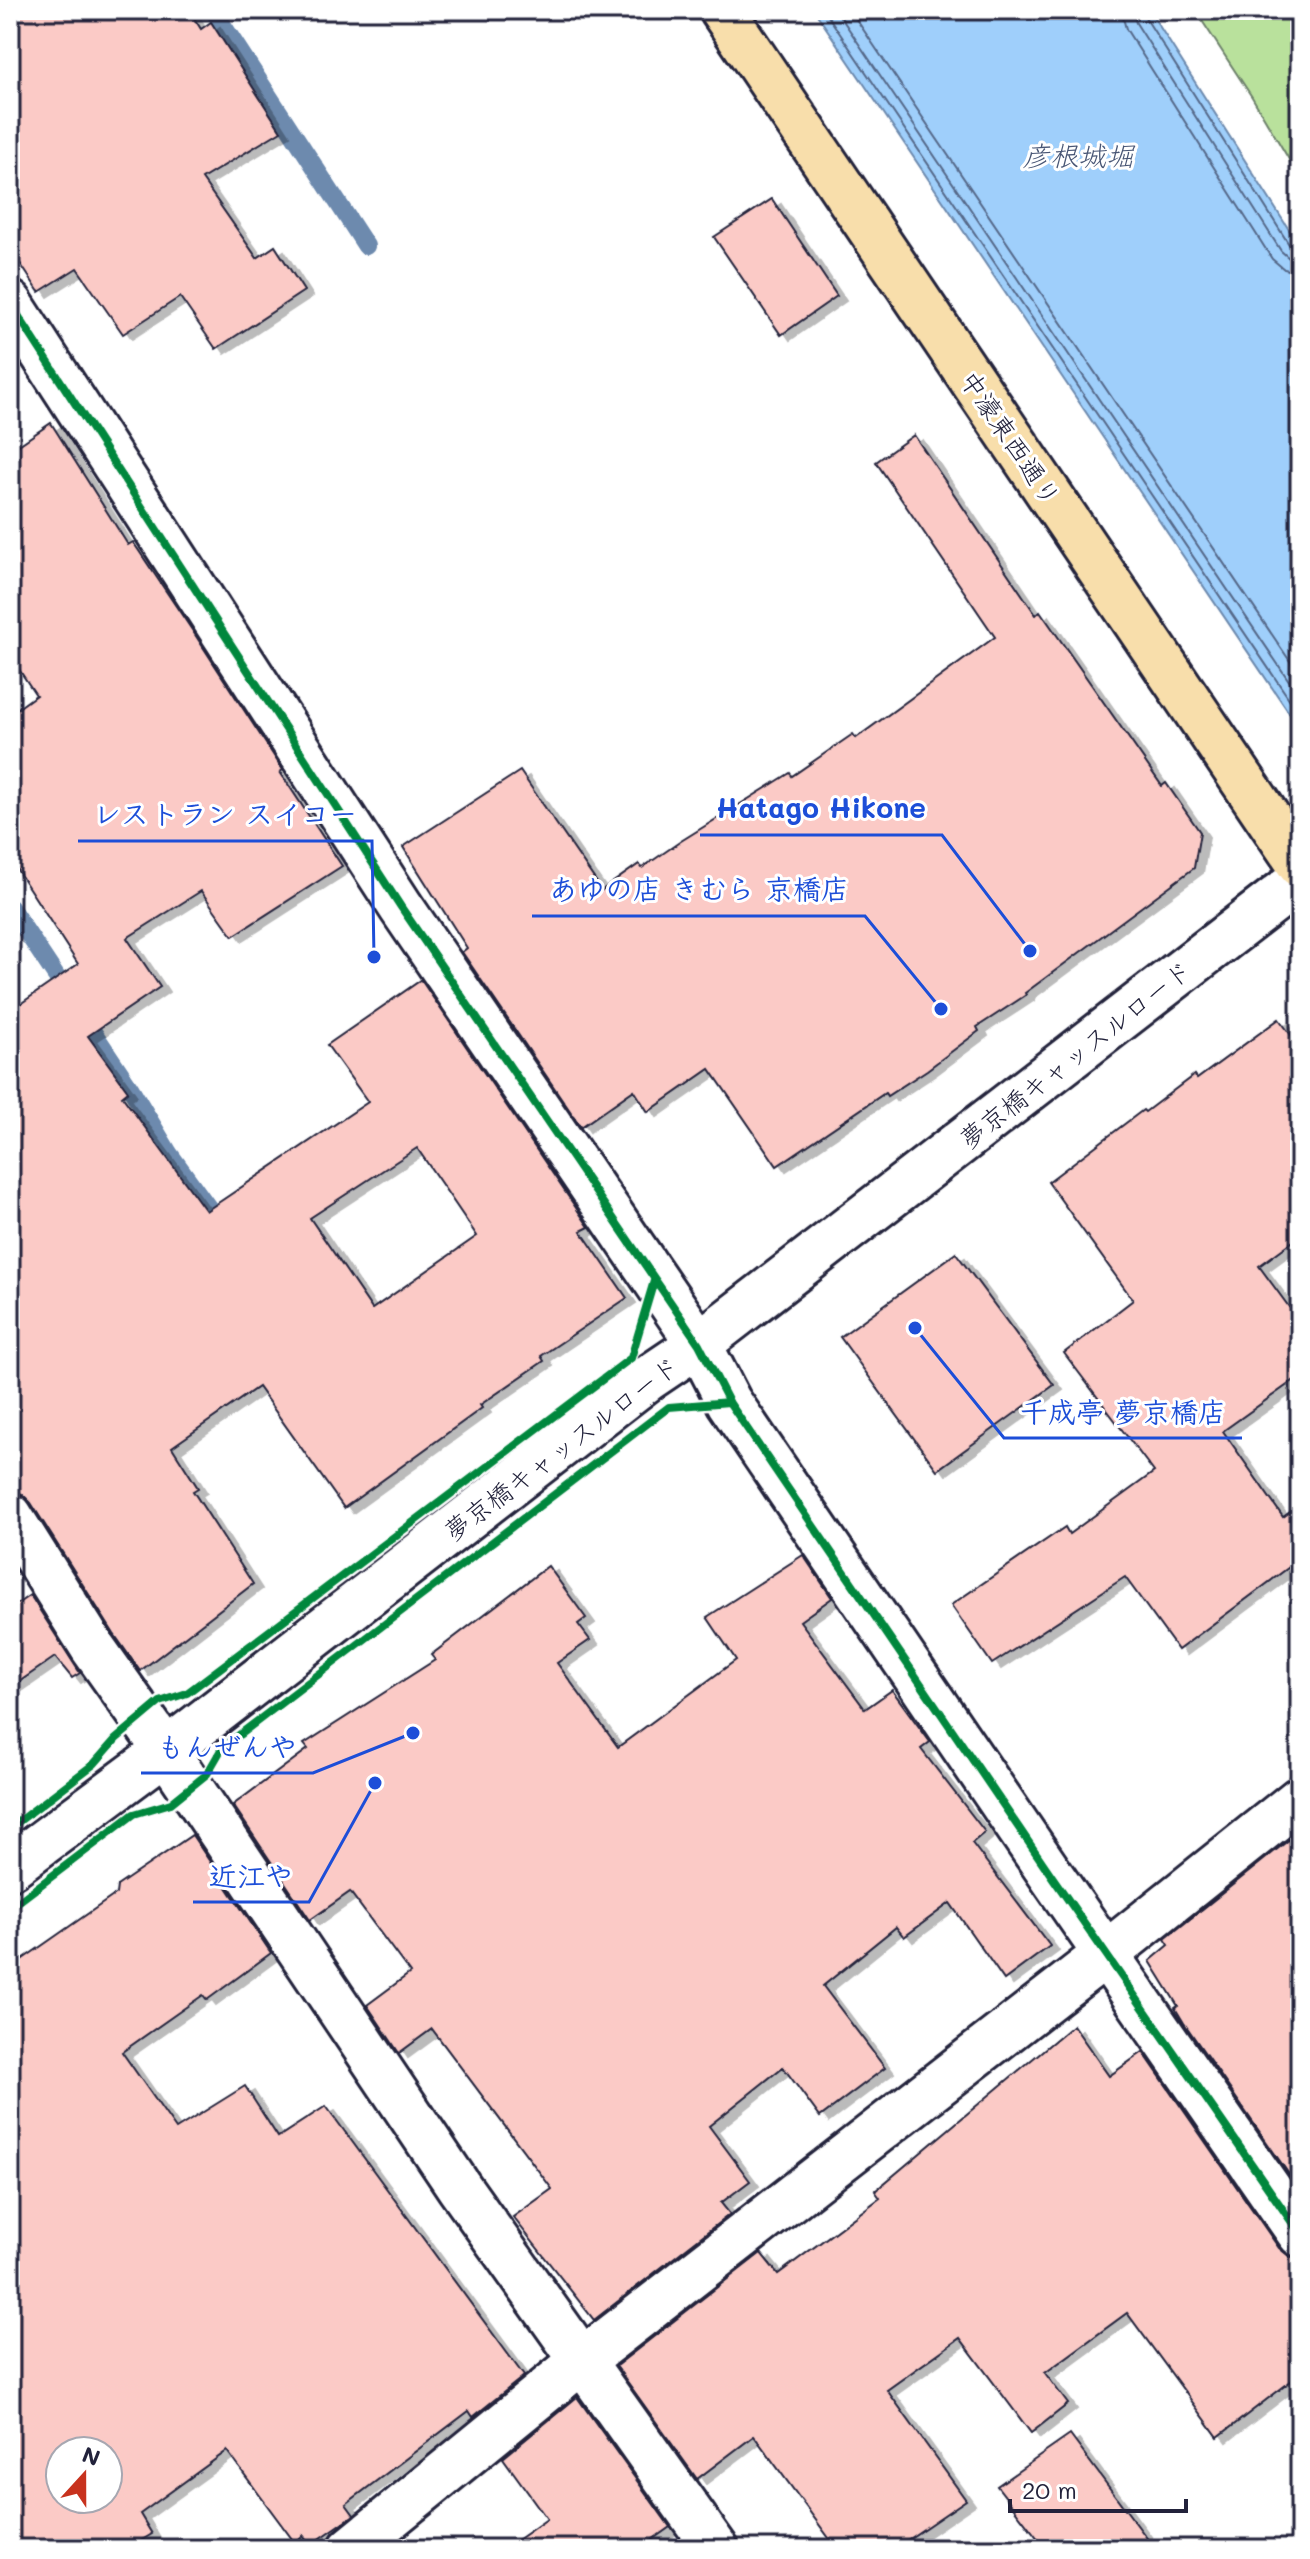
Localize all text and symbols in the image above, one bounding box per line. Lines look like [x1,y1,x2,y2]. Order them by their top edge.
water label: 彦根城堀 [1022,137,1136,173]
street label: 中濠東西通り [953,364,1069,512]
callout: Hatago Hikone [700,783,942,835]
callout: レストラン スイコー [78,789,372,841]
text: Hatago Hikone [716,789,926,825]
text: レストラン スイコー [93,795,357,831]
callout: あゆの店 きむら 京橋店 [532,864,865,916]
text: あゆの店 きむら 京橋店 [549,870,849,906]
street label: 夢京橋キャッスルロード [952,953,1198,1155]
street label: 夢京橋キャッスルロード [437,1348,685,1548]
callout: 千成亭 夢京橋店 [1004,1386,1242,1438]
text: 千成亭 夢京橋店 [1020,1393,1226,1429]
callout: もんぜんや [141,1721,313,1773]
text: もんぜんや [157,1728,297,1764]
callout: 近江や [193,1850,309,1902]
text: 近江や [209,1857,293,1893]
north arrow [44,2435,124,2515]
text: N [78,2439,104,2472]
scale bar [1010,2463,1186,2513]
text: 20 m [1022,2474,1077,2505]

